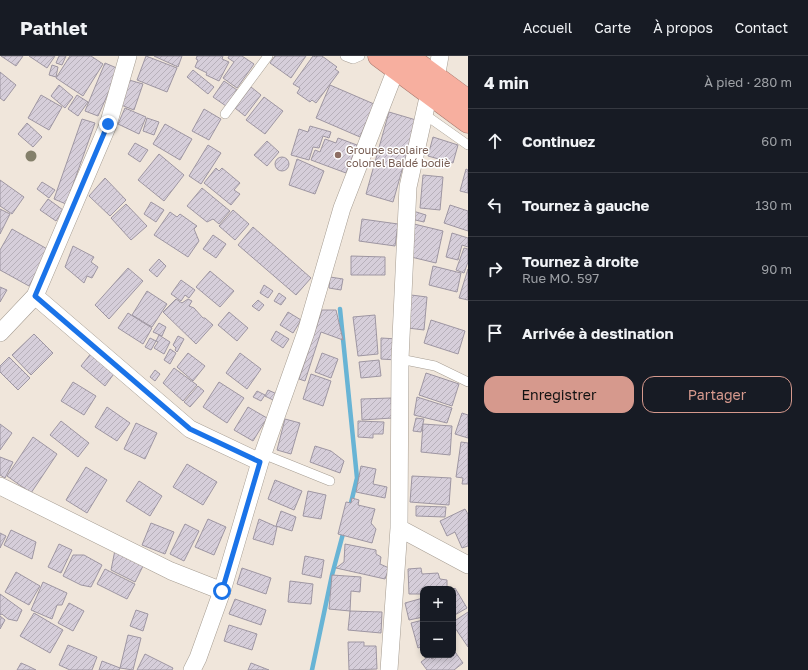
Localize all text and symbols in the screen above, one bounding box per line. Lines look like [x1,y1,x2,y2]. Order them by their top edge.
text: Pathlet [20,16,88,39]
text: Accueil [523,19,572,36]
text: Carte [594,19,631,36]
text: À propos [653,19,713,36]
text: Contact [735,19,788,36]
text: 4 min [484,72,529,93]
text: À pied · 280 m [704,74,792,90]
route end [99,115,117,133]
icon: ahead [484,130,506,152]
text: Continuez [522,132,595,150]
text: 60 m [761,133,792,149]
place label: Groupe scolaire colonel Baldé bodiè [346,143,450,169]
marker: Groupe scolaire colonel Baldé bodiè [333,150,343,160]
icon: left [484,194,506,216]
text: Tournez à gauche [522,196,649,214]
text: 130 m [755,197,792,213]
text: Tournez à droite [522,252,639,270]
icon: right [484,258,506,280]
text: 90 m [761,261,792,277]
text: Rue MO. 597 [522,270,599,286]
icon: arrive [484,322,506,344]
text: Arrivée à destination [522,324,674,342]
button: Enregistrer [484,376,634,413]
button: Partager [642,376,792,413]
route start [213,582,231,600]
map controls [420,586,456,658]
button: + [420,586,456,622]
button: − [420,622,456,658]

